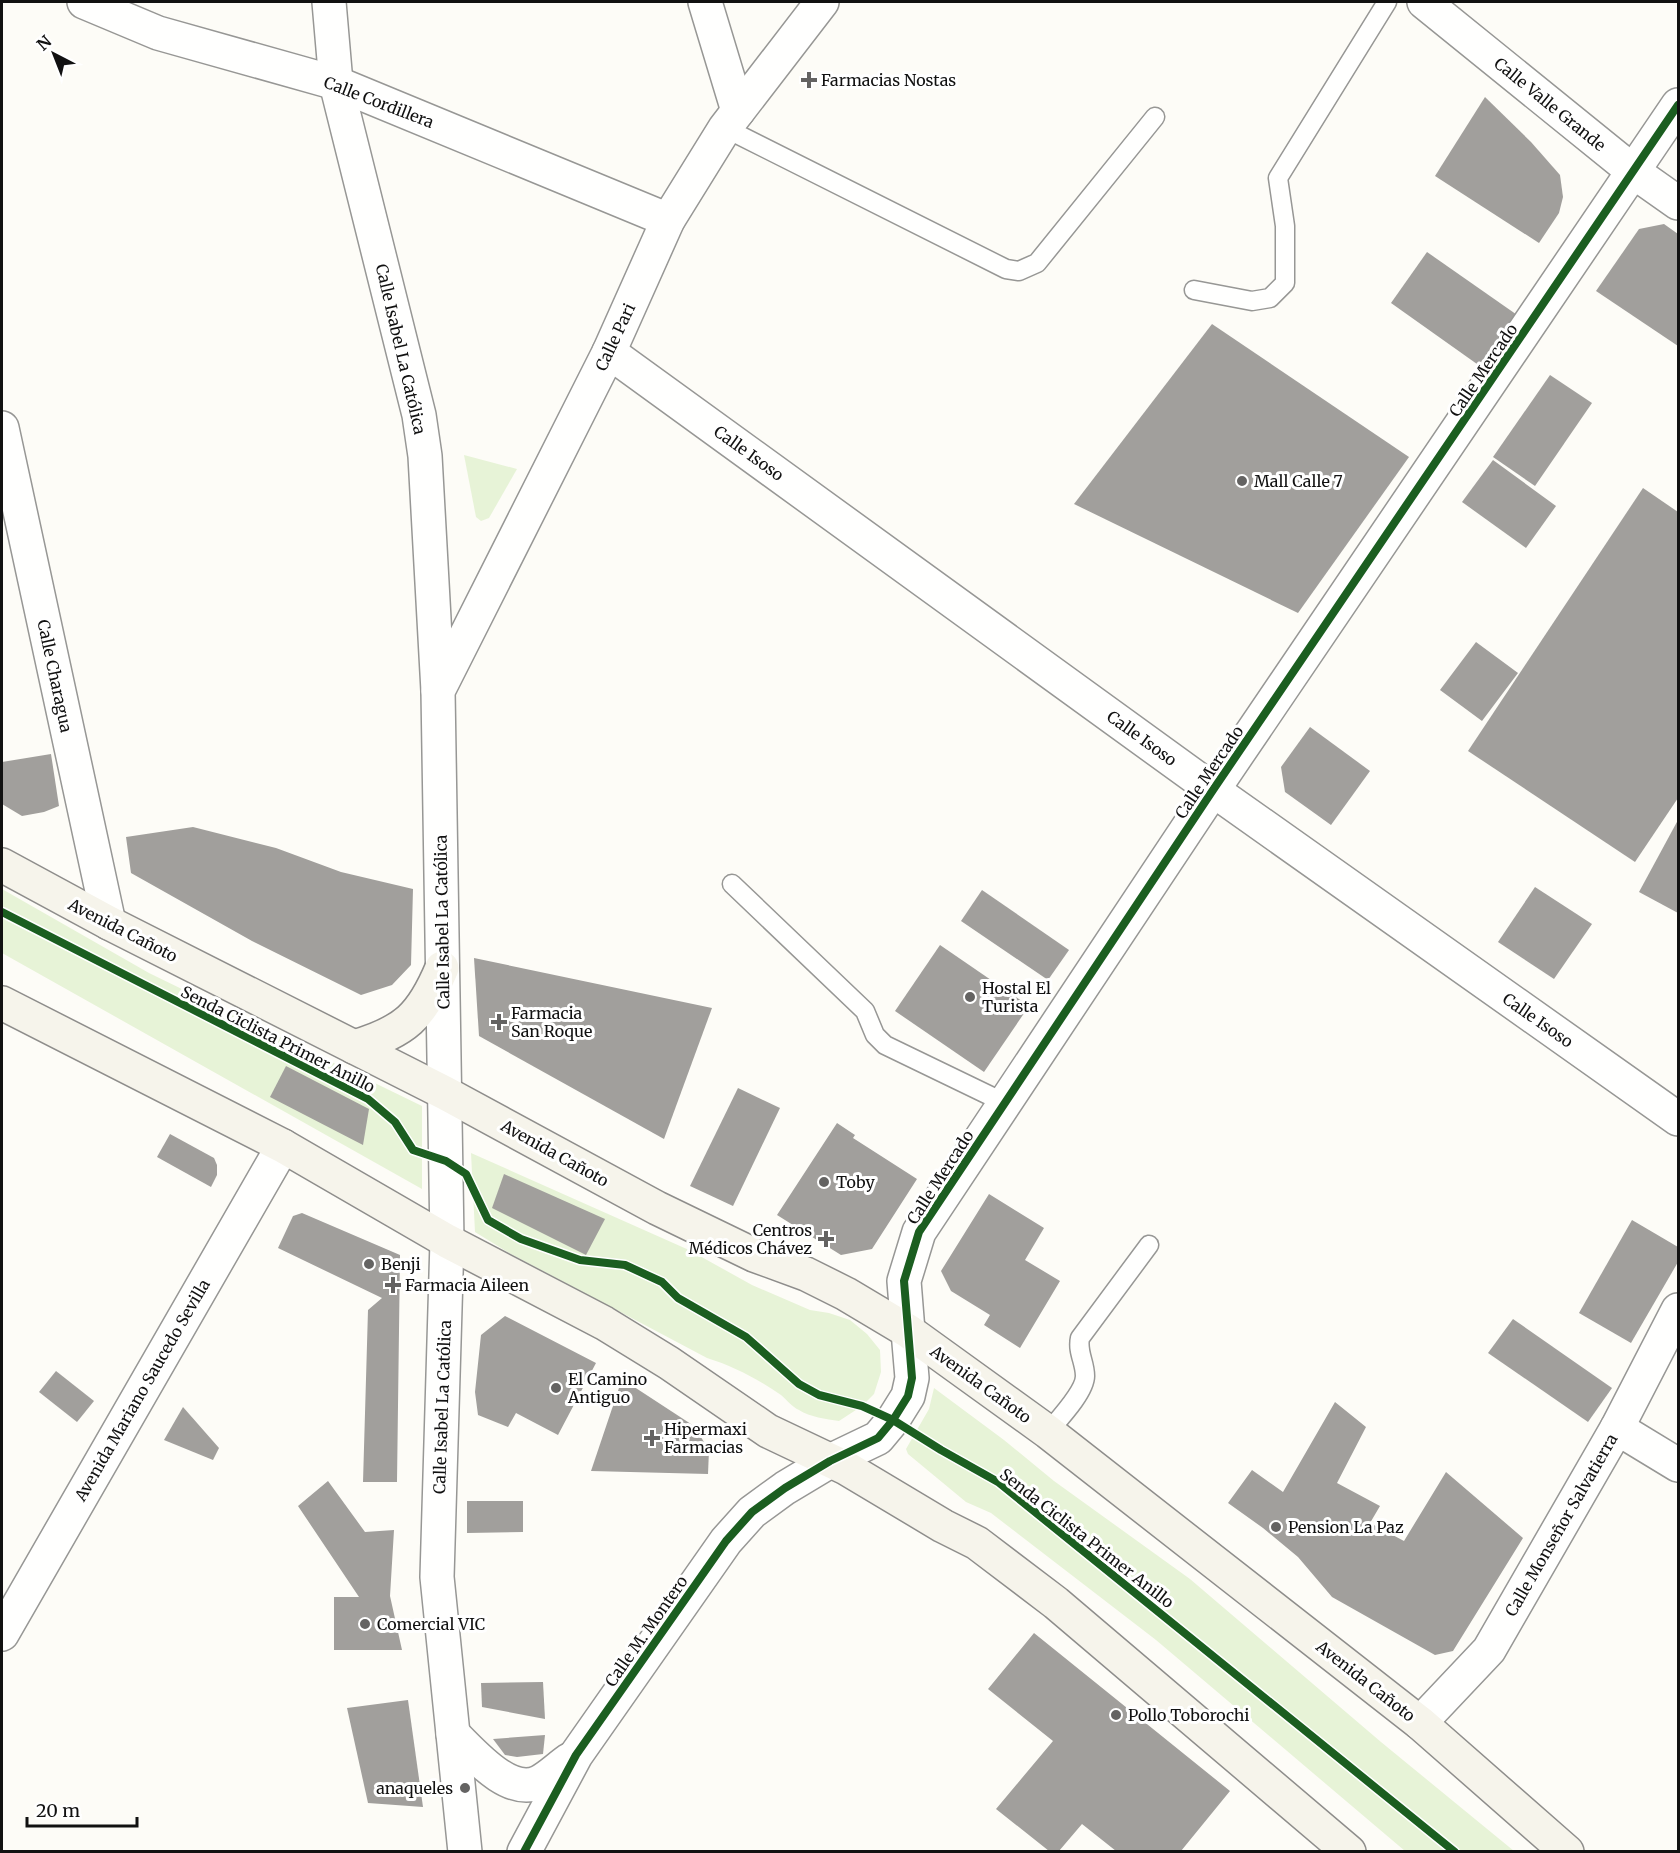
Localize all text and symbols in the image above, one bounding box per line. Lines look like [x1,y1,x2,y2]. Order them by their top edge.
north arrow [24,24,84,84]
text: N [33,31,56,55]
street label: Calle Valle Grande [1490,53,1610,155]
place label: Farmacias Nostas [821,70,956,90]
street label: Calle Cordillera [321,72,437,132]
marker: Farmacias Nostas [802,73,816,87]
street label: Calle Isabel La Católica [372,262,430,437]
street label: Calle Pari [591,300,639,374]
street label: Calle Mercado [1445,320,1521,420]
street label: Calle Isoso [710,421,788,485]
place label: Mall Calle 7 [1254,471,1343,491]
marker: Mall Calle 7 [1235,474,1249,488]
street label: Calle Charagua [33,618,77,735]
street label: Calle Isoso [1103,706,1181,770]
street label: Calle Mercado [1171,722,1247,822]
street label: Calle Isabel La Católica [430,834,454,1009]
street label: Avenida Cañoto [64,893,181,966]
place label: Hostal El Turista [982,978,1051,1016]
street label: Senda Ciclista Primer Anillo [178,981,378,1097]
street label: Calle Isoso [1499,988,1577,1052]
marker: Hostal El Turista [963,990,977,1004]
place label: Farmacia San Roque [511,1003,592,1041]
marker: Farmacia San Roque [492,1015,506,1029]
street label: Avenida Cañoto [497,1115,612,1191]
street label: Calle Mercado [902,1126,978,1228]
place label: Toby [836,1172,875,1192]
marker: Toby [817,1175,831,1189]
place label: Centros Médicos Chávez [689,1220,812,1258]
marker: Centros Médicos Chávez [817,1230,835,1248]
place label: Benji [381,1254,421,1274]
marker: Benji [362,1257,376,1271]
street label: Avenida Mariano Saucedo Sevilla [70,1275,214,1505]
place label: Farmacia Aileen [405,1275,529,1295]
marker: Farmacia Aileen [386,1278,400,1292]
street label: Calle Isabel La Católica [429,1319,455,1494]
street label: Avenida Cañoto [926,1340,1035,1427]
place label: El Camino Antiguo [567,1369,647,1407]
marker: El Camino Antiguo [549,1381,563,1395]
place label: Hipermaxi Farmacias [664,1419,747,1457]
street label: Calle Monseñor Salvatierra [1500,1430,1622,1620]
marker: Hipermaxi Farmacias [645,1431,659,1445]
street label: Senda Ciclista Primer Anillo [996,1464,1178,1612]
place label: Pension La Paz [1288,1517,1404,1537]
marker: Pension La Paz [1269,1520,1283,1534]
street label: Calle M. Montero [600,1572,692,1690]
place label: Comercial VIC [377,1614,485,1634]
marker: Comercial VIC [358,1617,372,1631]
street label: Avenida Cañoto [1312,1636,1419,1726]
place label: Pollo Toborochi [1128,1705,1250,1725]
marker: Pollo Toborochi [1109,1708,1123,1722]
place label: anaqueles [376,1778,453,1798]
marker: anaqueles [458,1781,472,1795]
scale bar [27,1790,136,1828]
text: 20 m [36,1799,80,1822]

